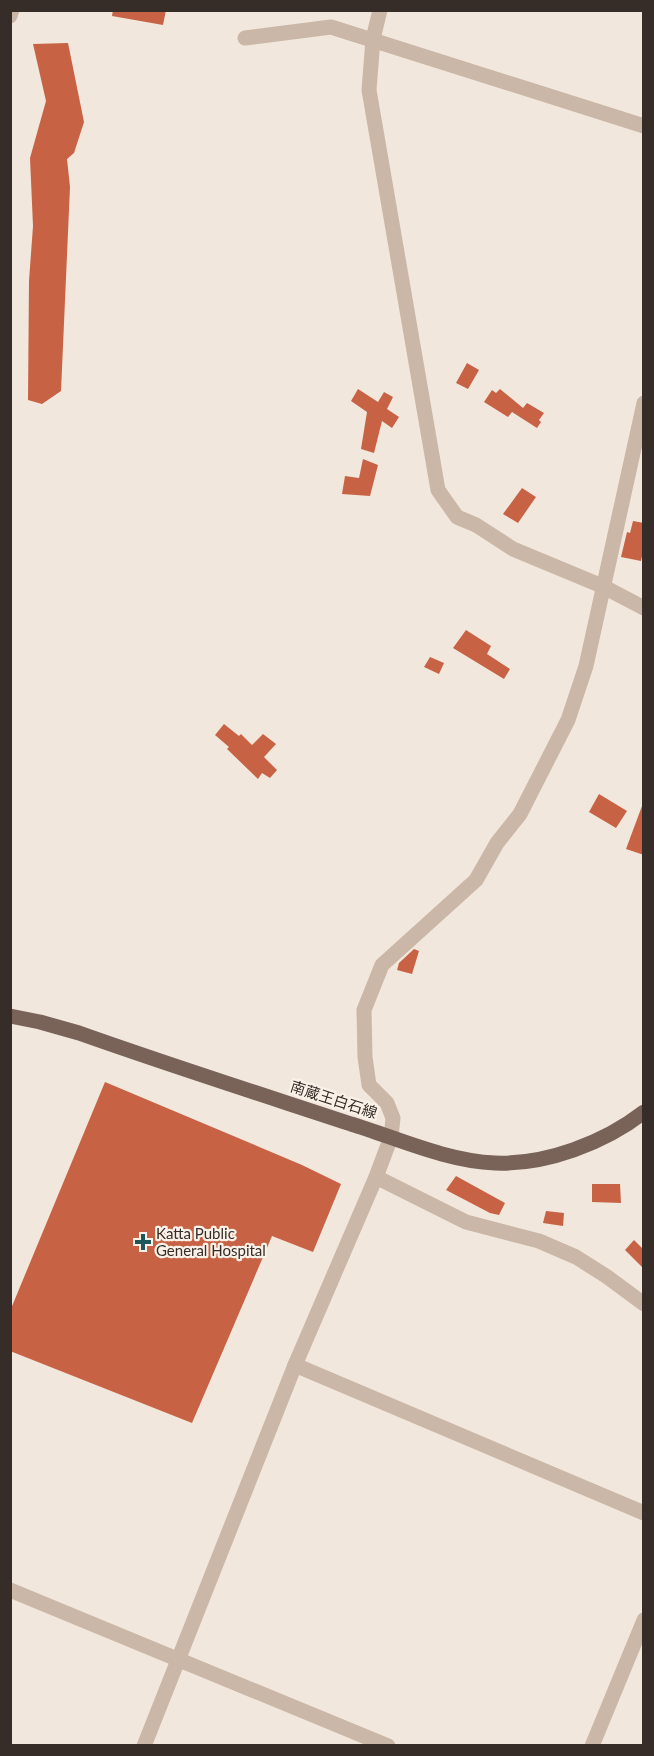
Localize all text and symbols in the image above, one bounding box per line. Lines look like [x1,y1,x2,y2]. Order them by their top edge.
street label: 南蔵王白石線 [288,1077,380,1121]
place label: Katta Public General Hospital [156,1224,266,1259]
marker: Katta Public General Hospital [134,1233,152,1251]

